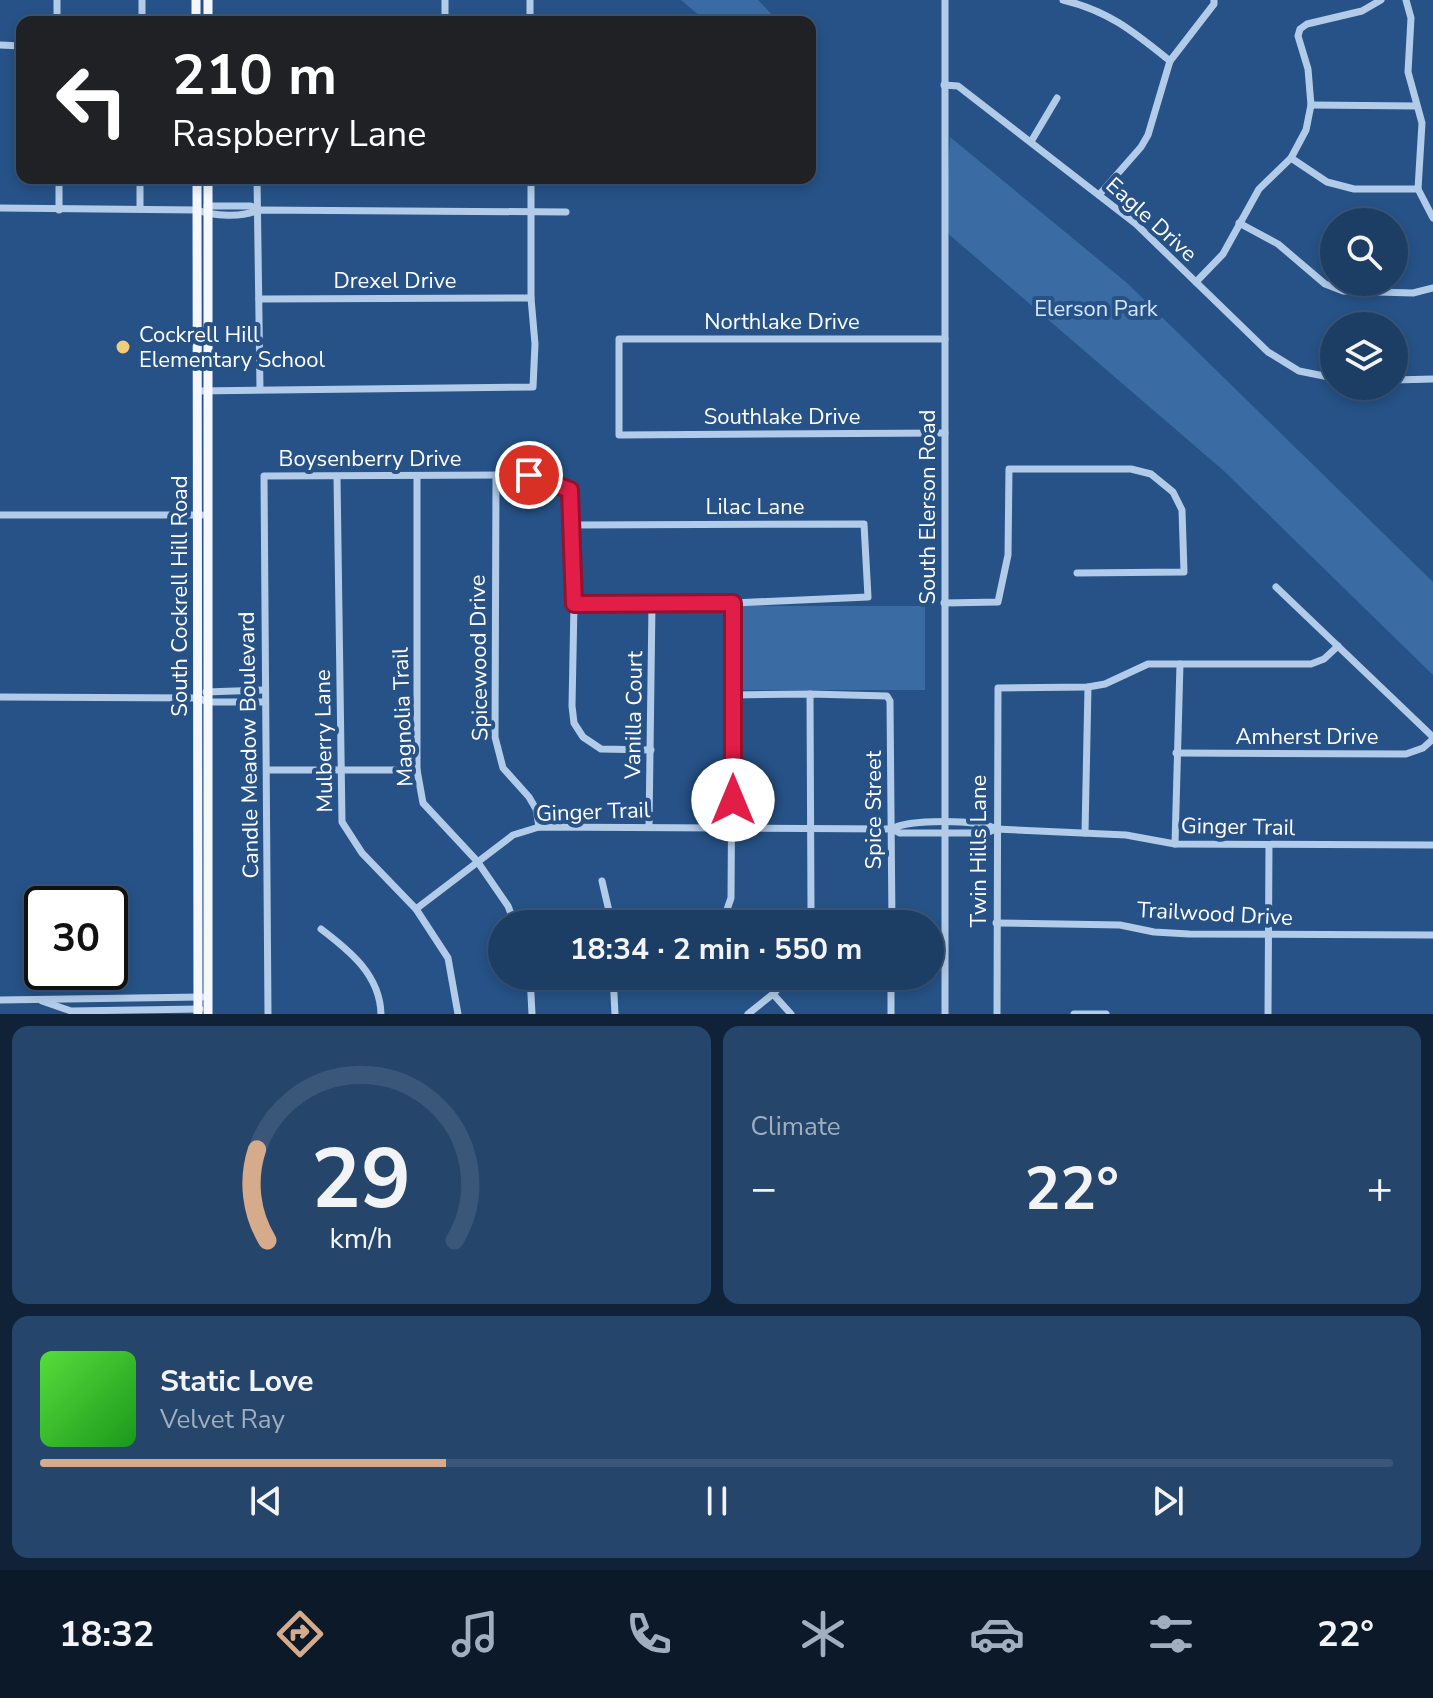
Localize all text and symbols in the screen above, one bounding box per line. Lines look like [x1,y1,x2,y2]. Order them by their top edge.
text: 210 m [172,37,337,114]
icon: left [40,48,144,152]
text: Raspberry Lane [172,110,426,159]
street label: Eagle Drive [1099,171,1203,269]
map controls [1320,208,1408,400]
button: search [1320,208,1408,296]
street label: Drexel Drive [333,266,457,296]
park label: Elerson Park [1034,294,1159,324]
street label: Northlake Drive [704,307,860,337]
button: layers [1320,312,1408,400]
place label: Cockrell Hill Elementary School [139,320,325,375]
marker: Cockrell Hill Elementary School [114,338,132,356]
street label: Southlake Drive [704,402,860,432]
street label: South Elerson Road [913,410,943,604]
pin [495,441,563,509]
street label: Boysenberry Drive [279,444,461,474]
icon: arrive [507,453,551,497]
street label: South Cockrell Hill Road [165,475,195,717]
street label: Lilac Lane [706,492,804,522]
street label: Spicewood Drive [463,575,495,741]
street label: Candle Meadow Boulevard [232,611,266,879]
street label: Magnolia Trail [386,646,420,787]
street label: Vanilla Court [618,650,650,780]
street label: Mulberry Lane [308,669,340,813]
street label: Amherst Drive [1236,722,1378,752]
street label: Spice Street [859,750,889,869]
position arrow [691,758,775,842]
street label: Twin Hills Lane [964,775,994,927]
street label: Ginger Trail [535,795,651,829]
street label: Ginger Trail [1181,811,1296,843]
speed limit sign: 30 [24,886,128,990]
street label: Trailwood Drive [1136,895,1294,933]
text: 18:34 · 2 min · 550 m [570,929,862,970]
text: Climate [751,1109,841,1144]
text: 29 [311,1123,411,1236]
text: 22° [1024,1148,1119,1230]
text: − [751,1159,777,1219]
text: + [1367,1159,1393,1219]
text: km/h [330,1219,393,1258]
text: Static Love [160,1361,314,1402]
text: Velvet Ray [160,1402,285,1437]
icon: previous [244,1479,288,1523]
icon: pause [695,1479,739,1523]
icon: next [1146,1479,1190,1523]
icon: directions [272,1606,328,1662]
icon: music [447,1606,503,1662]
icon: phone [621,1606,677,1662]
icon: climate [795,1606,851,1662]
icon: car [969,1606,1025,1662]
icon: filters [1143,1606,1199,1662]
text: 18:32 [59,1610,154,1659]
text: 22° [1317,1610,1374,1659]

